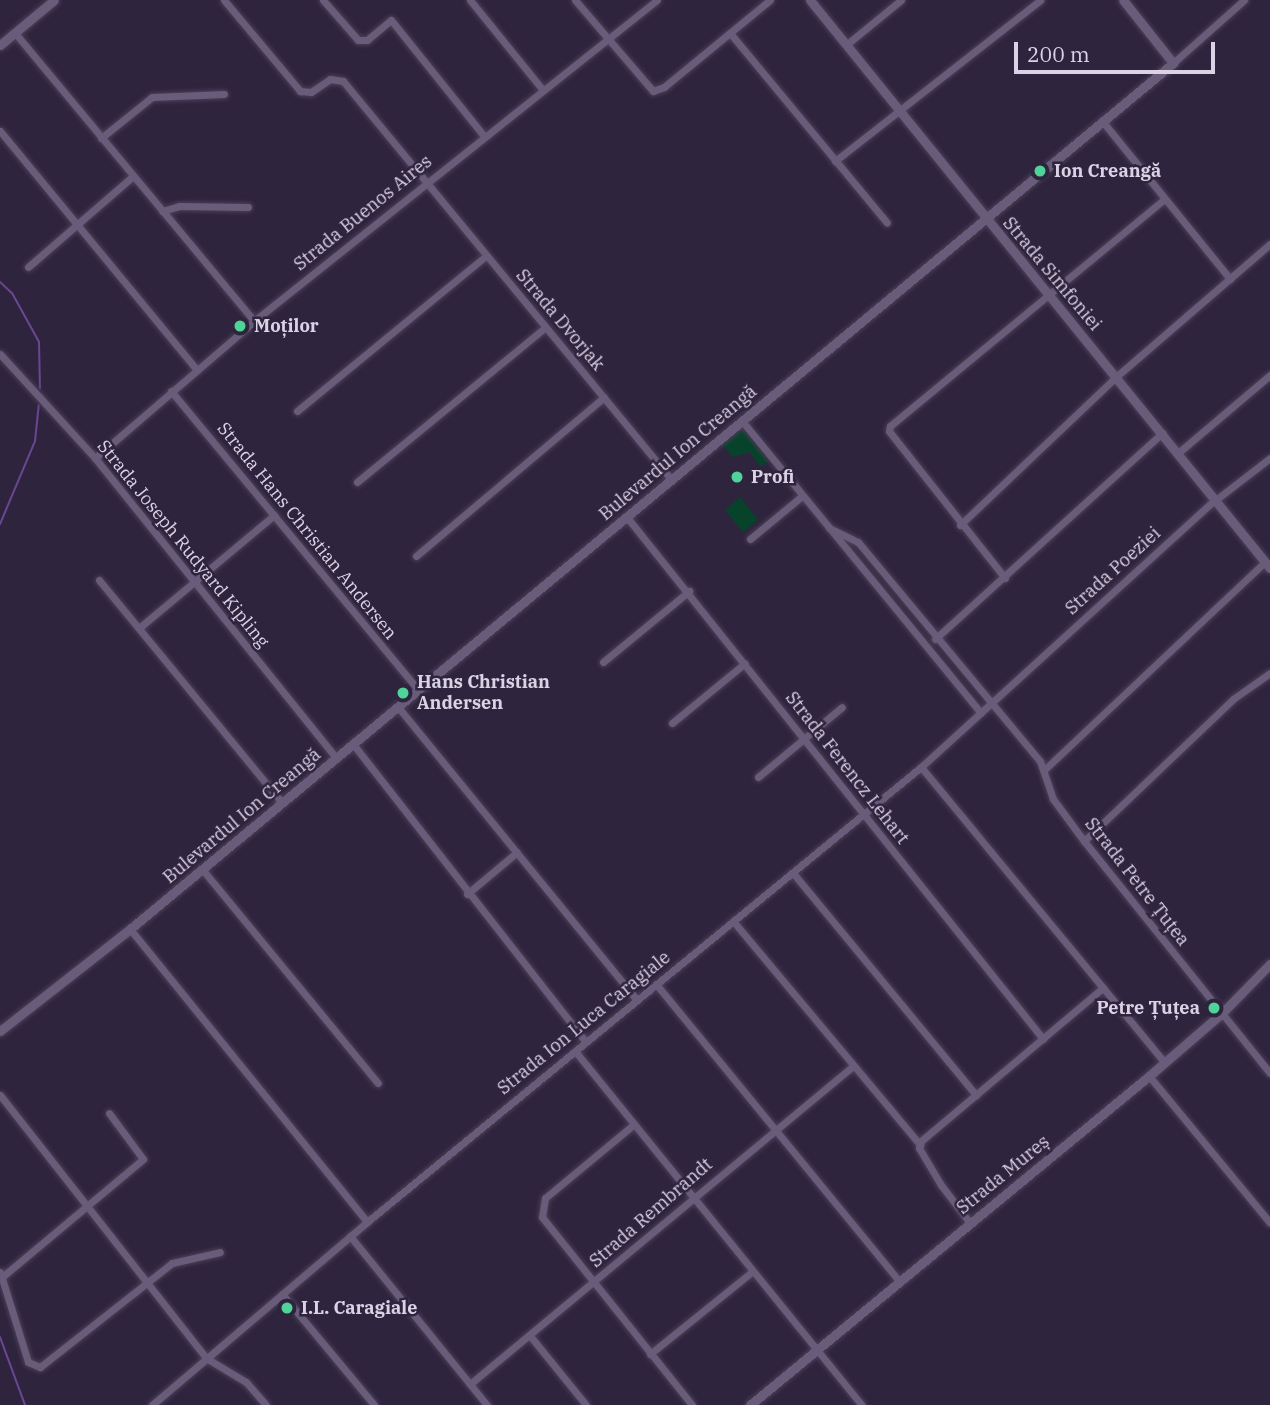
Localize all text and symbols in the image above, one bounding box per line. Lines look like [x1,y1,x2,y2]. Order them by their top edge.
scale bar [1018,28,1219,72]
text: 200 m [1027,40,1090,68]
street label: Strada Buenos Aires [290,151,436,275]
place label: Ion Creangă [1054,160,1161,182]
marker: Ion Creangă [1032,163,1048,179]
street label: Strada Simfoniei [998,213,1106,335]
street label: Strada Dvorjak [511,265,609,375]
place label: Moților [254,315,319,337]
marker: Moților [232,318,248,334]
street label: Bulevardul Ion Creangă [595,381,761,525]
street label: Strada Hans Christian Andersen [213,418,401,644]
street label: Strada Joseph Rudyard Kipling [92,436,274,652]
place label: Profi [751,466,794,488]
marker: Profi [729,469,745,485]
street label: Strada Poeziei [1061,523,1165,619]
place label: Hans Christian Andersen [417,672,550,714]
marker: Hans Christian Andersen [395,685,411,701]
street label: Strada Ferencz Lehart [781,687,913,849]
street label: Bulevardul Ion Creangă [159,744,325,888]
street label: Strada Petre Țuțea [1080,814,1194,950]
street label: Strada Ion Luca Caragiale [493,947,675,1099]
place label: Petre Țuțea [1096,997,1200,1019]
marker: Petre Țuțea [1206,1000,1222,1016]
street label: Strada Mureș [952,1131,1054,1219]
street label: Strada Rembrandt [585,1154,717,1272]
place label: I.L. Caragiale [301,1297,417,1319]
marker: I.L. Caragiale [279,1300,295,1316]

